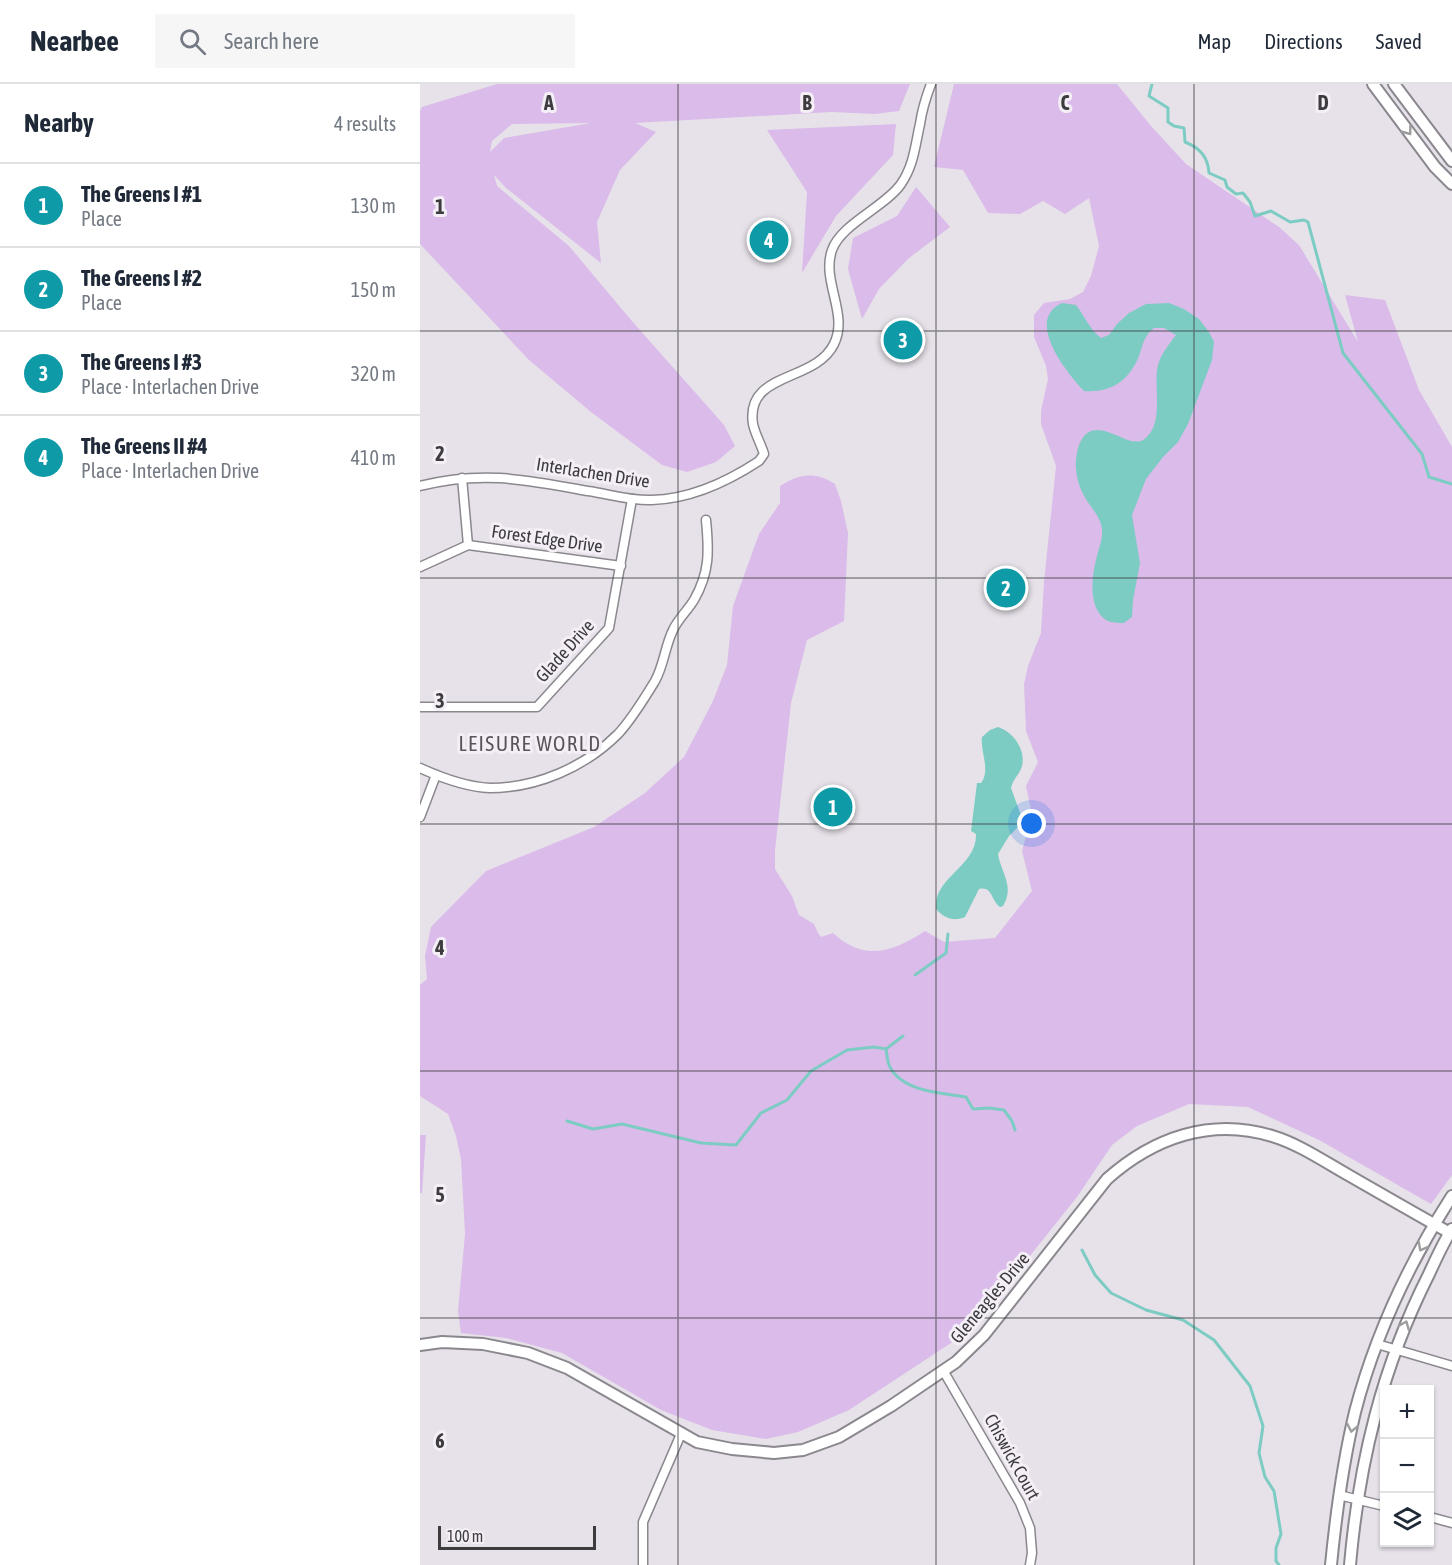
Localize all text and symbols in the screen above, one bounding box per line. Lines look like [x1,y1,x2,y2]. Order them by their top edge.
search box [155,14,575,68]
text: Nearbee [30,25,119,57]
icon: search [176,25,209,58]
text: Search here [224,28,319,54]
text: Map [1197,29,1231,53]
text: Directions [1264,29,1343,53]
text: Saved [1376,29,1422,53]
text: A [543,91,554,114]
text: B [802,91,812,114]
text: C [1061,91,1070,114]
text: D [1317,91,1329,114]
text: Nearby [24,108,94,138]
text: 4 results [334,112,396,135]
one-way arrow [1401,124,1412,135]
text: The Greens I #1 [81,181,202,207]
text: 1 [39,194,48,217]
text: 130 m [351,194,396,217]
text: 1 [435,195,445,218]
text: Place [81,207,122,230]
pin: 4 [750,218,788,262]
text: The Greens I #2 [81,265,202,291]
text: 2 [39,278,48,301]
text: 150 m [351,278,396,301]
text: Place [81,291,122,314]
pin: 3 [884,318,922,362]
text: The Greens I #3 [81,349,202,375]
text: 3 [39,362,48,385]
text: 320 m [351,362,396,385]
text: Place · Interlachen Drive [81,375,259,398]
text: The Greens II #4 [81,433,208,459]
text: 2 [435,442,445,465]
text: 4 [39,446,48,469]
text: 410 m [351,446,396,469]
street label: Interlachen Drive [535,453,651,492]
text: Place · Interlachen Drive [81,459,259,482]
street label: Forest Edge Drive [490,520,604,557]
pin: 2 [986,566,1026,610]
street label: Glade Drive [531,615,598,686]
text: 3 [435,689,445,712]
district label: LEISURE WORLD [458,731,602,755]
pin: 1 [814,784,852,830]
your location [1017,809,1046,838]
text: 4 [434,936,445,959]
text: 5 [435,1183,445,1206]
one-way arrow [1418,1240,1429,1251]
street label: Gleneagles Drive [946,1248,1034,1347]
one-way arrow [1398,1320,1410,1331]
map controls [1380,1385,1434,1547]
button: + [1380,1385,1434,1439]
street label: Chiswick Court [980,1410,1045,1503]
one-way arrow [1346,1423,1359,1433]
text: 6 [435,1429,445,1452]
button: − [1380,1439,1434,1493]
button: layers [1380,1493,1434,1547]
scale bar [438,1523,596,1550]
text: 100 m [447,1527,483,1545]

